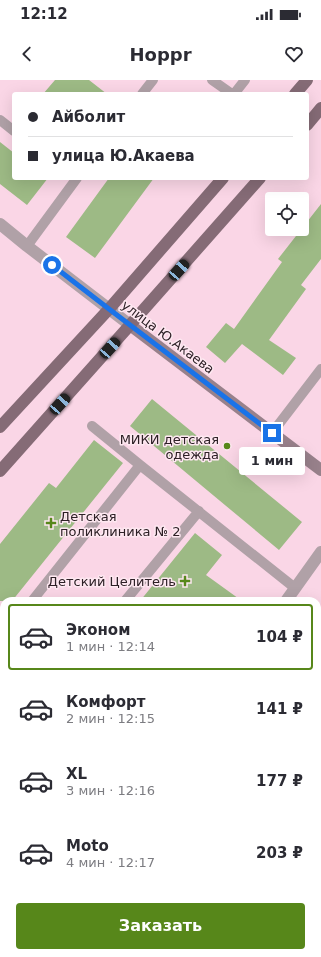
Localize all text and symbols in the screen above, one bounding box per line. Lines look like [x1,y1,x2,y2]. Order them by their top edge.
text: 12:12 [20,5,68,23]
icon: back [16,43,38,65]
icon: heart [283,43,305,65]
text: Hoppr [129,44,192,65]
text: Айболит [52,108,125,126]
text: улица Ю.Акаева [52,147,195,165]
map controls [265,192,309,236]
button: locate [265,192,309,236]
route start [43,256,61,274]
car [167,257,191,283]
street label: улица Ю.Акаева [119,297,217,377]
car [98,335,122,361]
car [48,391,72,417]
route end [263,424,281,442]
place label: МИКИ детская одежда [120,432,219,462]
marker: МИКИ детская одежда [222,441,232,451]
callout: 1 мин [239,447,305,475]
text: 1 мин [251,453,293,468]
place label: Детская поликлиника № 2 [60,509,181,539]
marker: Детская поликлиника № 2 [45,517,57,529]
place label: Детский Целитель [48,574,176,589]
marker: Детский Целитель [179,575,191,587]
icon: car [18,619,54,655]
text: Эконом [66,621,130,639]
text: 104 ₽ [256,628,303,646]
text: 1 мин · 12:14 [66,639,155,654]
icon: car [18,691,54,727]
text: Комфорт [66,693,145,711]
text: 141 ₽ [256,700,303,718]
text: 2 мин · 12:15 [66,711,155,726]
icon: car [18,763,54,799]
text: XL [66,765,87,783]
text: 177 ₽ [256,772,303,790]
text: 3 мин · 12:16 [66,783,155,798]
icon: car [18,835,54,871]
text: Moto [66,837,109,855]
text: 203 ₽ [256,844,303,862]
text: 4 мин · 12:17 [66,855,155,870]
button: Заказать [16,903,305,949]

